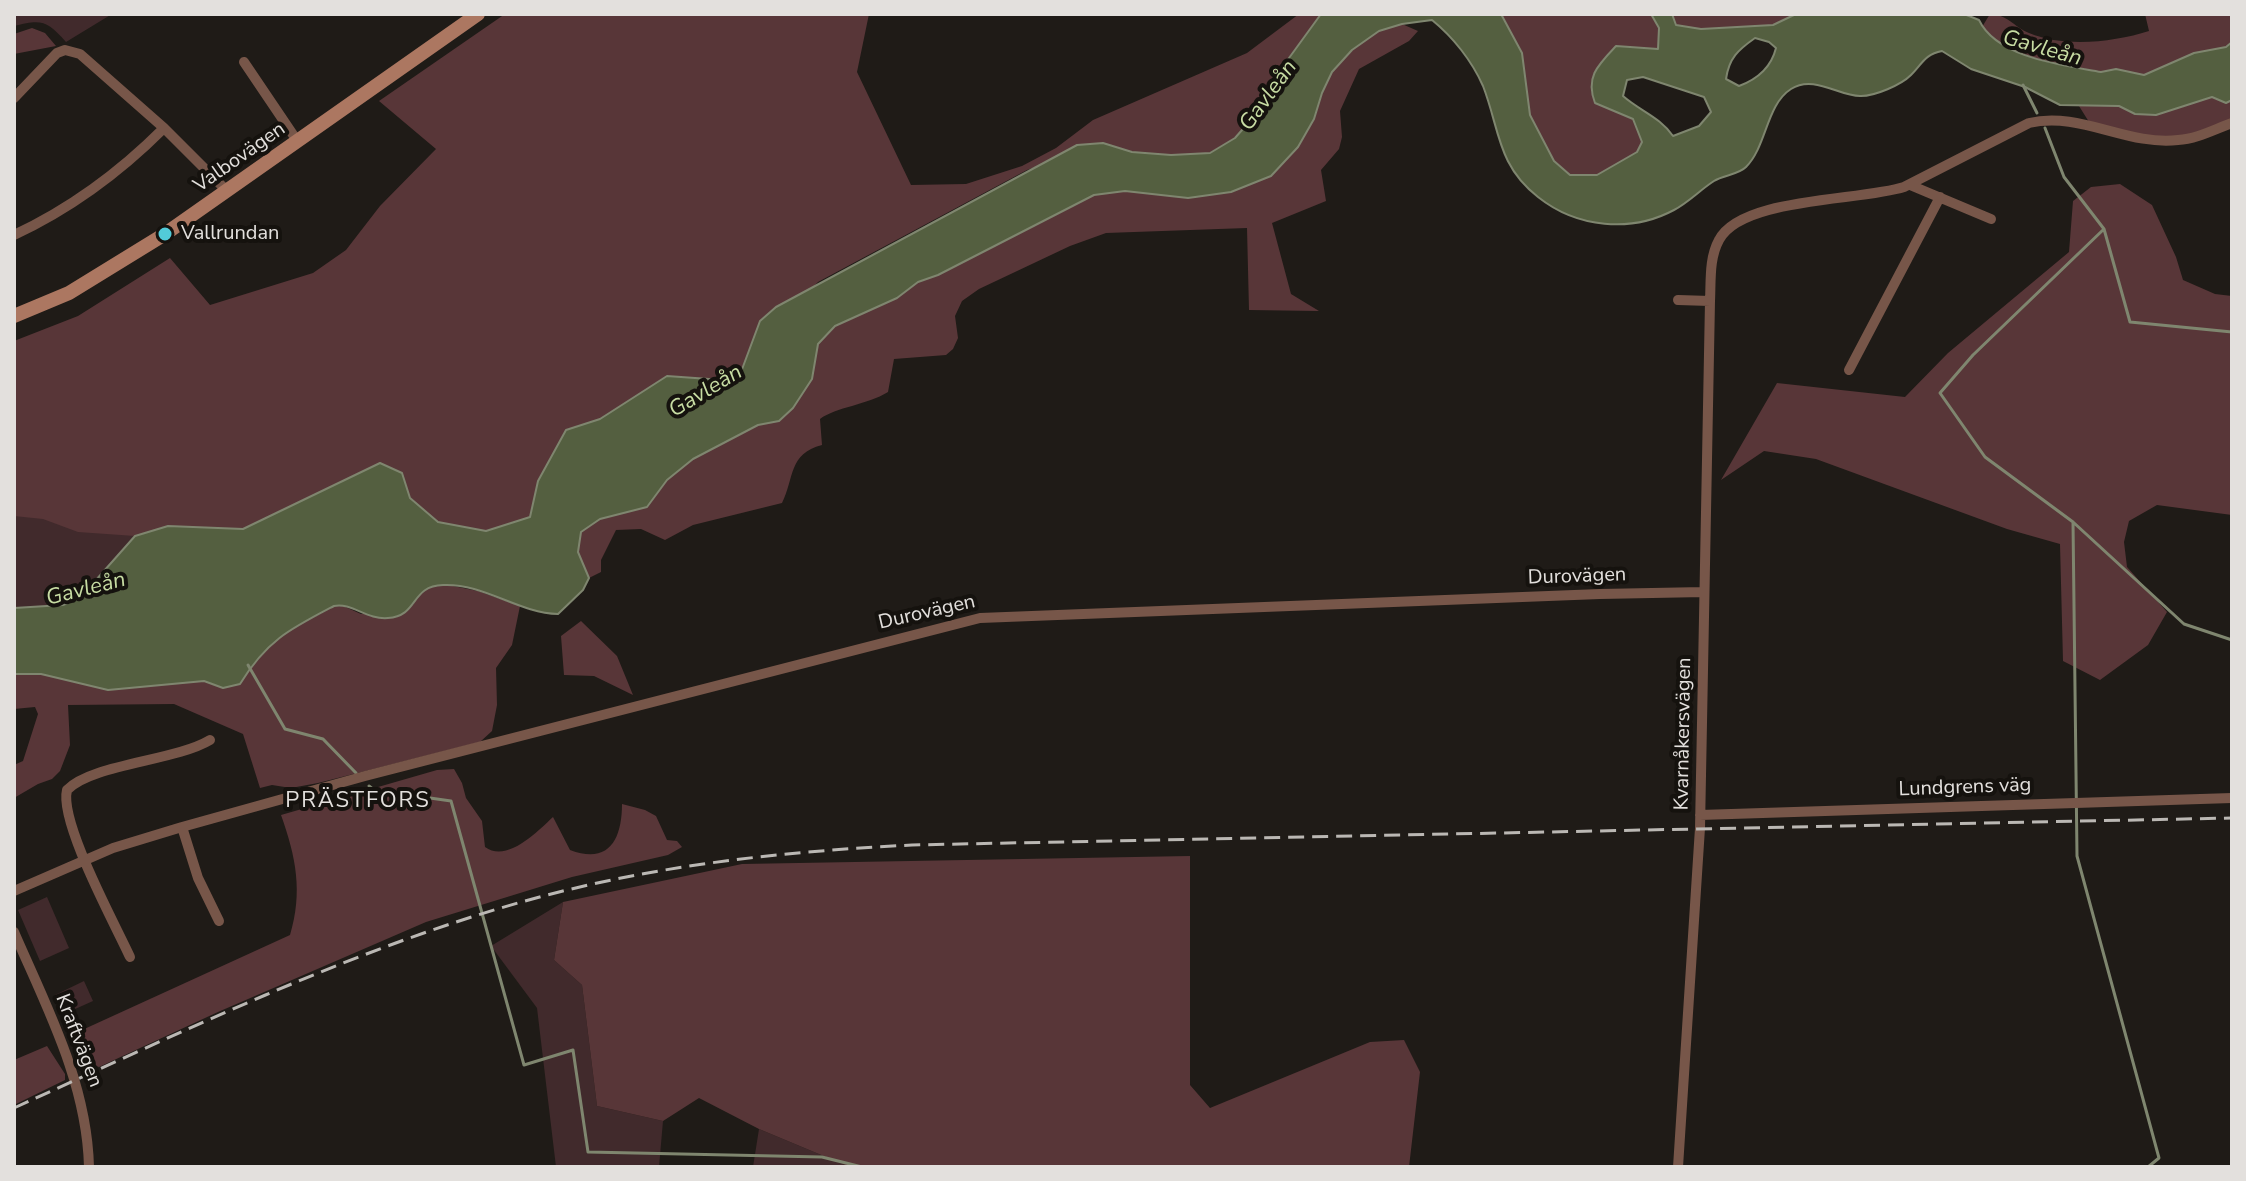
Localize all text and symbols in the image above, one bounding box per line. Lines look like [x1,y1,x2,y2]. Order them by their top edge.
water label: Gavleån [1999,25,2085,73]
water label: Gavleån [1234,55,1304,137]
street label: Valbovägen [190,118,290,198]
place label: Vallrundan [181,222,279,246]
marker: Vallrundan [156,225,174,243]
water label: Gavleån [664,360,748,424]
street label: Durovägen [1527,563,1627,591]
water label: Gavleån [43,567,129,613]
street label: Durovägen [876,590,978,636]
street label: Kvarnåkersvägen [1671,657,1697,811]
street label: Lundgrens väg [1898,774,2032,802]
district label: PRÄSTFORS [285,789,431,815]
street label: Kraftvägen [49,991,107,1091]

